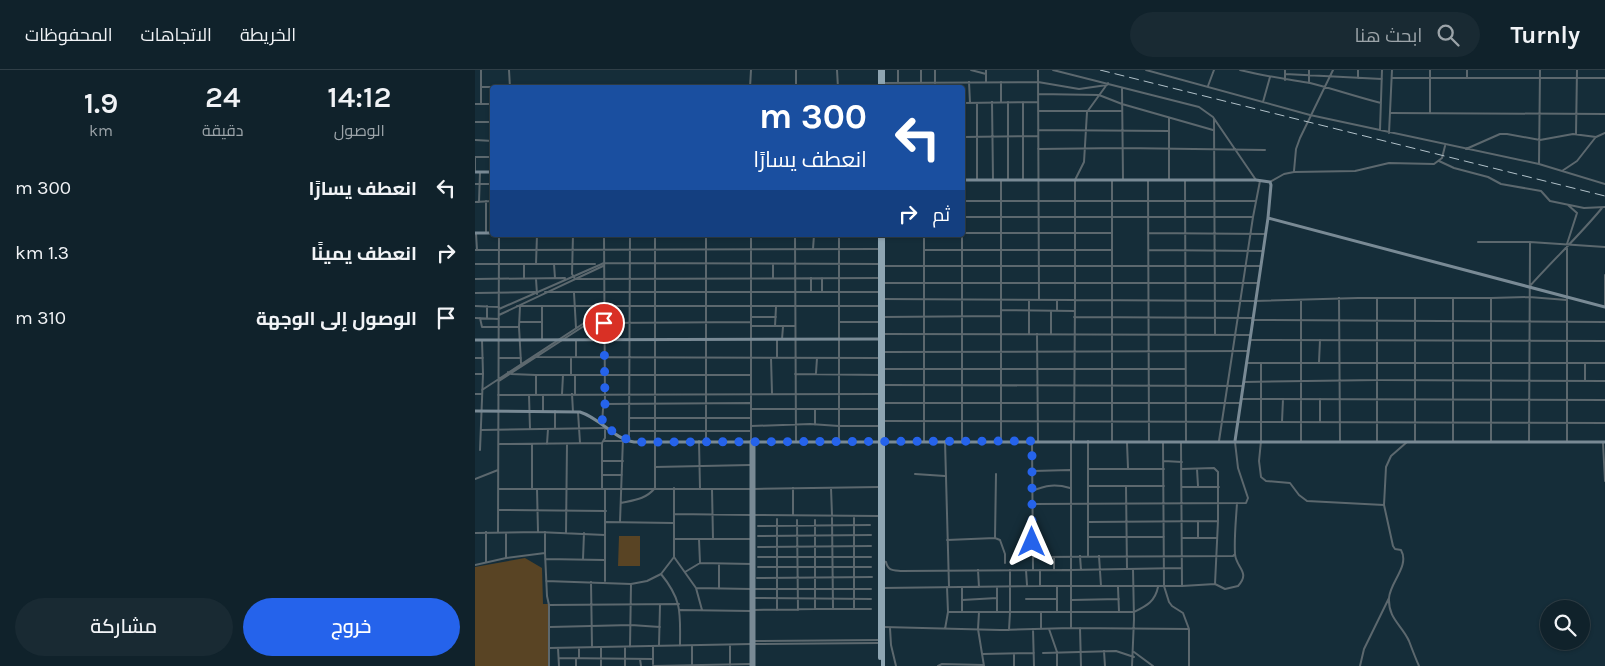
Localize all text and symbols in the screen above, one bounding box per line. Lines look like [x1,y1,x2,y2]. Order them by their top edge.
search box [1130,12,1480,57]
icon: search [1434,21,1462,49]
text: Turnly [1510,21,1580,49]
text: المحفوظات [25,24,113,46]
text: الاتجاهات [141,24,212,46]
text: الخريطة [240,24,296,46]
text: ابحث هنا [1354,25,1422,47]
text: 24 [205,79,240,115]
text: 14:12 [327,79,391,115]
text: 1.9 [84,85,118,121]
text: 300 m [759,96,867,137]
icon: left [885,105,950,170]
text: km [89,121,113,140]
text: دقيقة [202,121,244,140]
text: الوصول [334,121,385,140]
text: انعطف يسارًا [753,147,867,173]
icon: left [432,174,460,202]
text: 300 m [15,177,71,199]
text: انعطف يسارًا [309,178,417,200]
icon: right [894,200,922,228]
text: ثم [932,204,950,226]
icon: right [432,239,460,267]
text: 1.3 km [15,242,69,264]
text: انعطف يمينًا [311,243,417,265]
pin [583,302,625,344]
icon: arrive [432,304,460,332]
text: 310 m [15,307,66,329]
text: الوصول إلى الوجهة [256,308,417,330]
icon: arrive [590,309,618,337]
position arrow [1005,515,1057,567]
button: مشاركة [15,598,233,656]
button: خروج [243,598,460,656]
map controls [1540,600,1590,650]
button: search [1540,600,1590,650]

